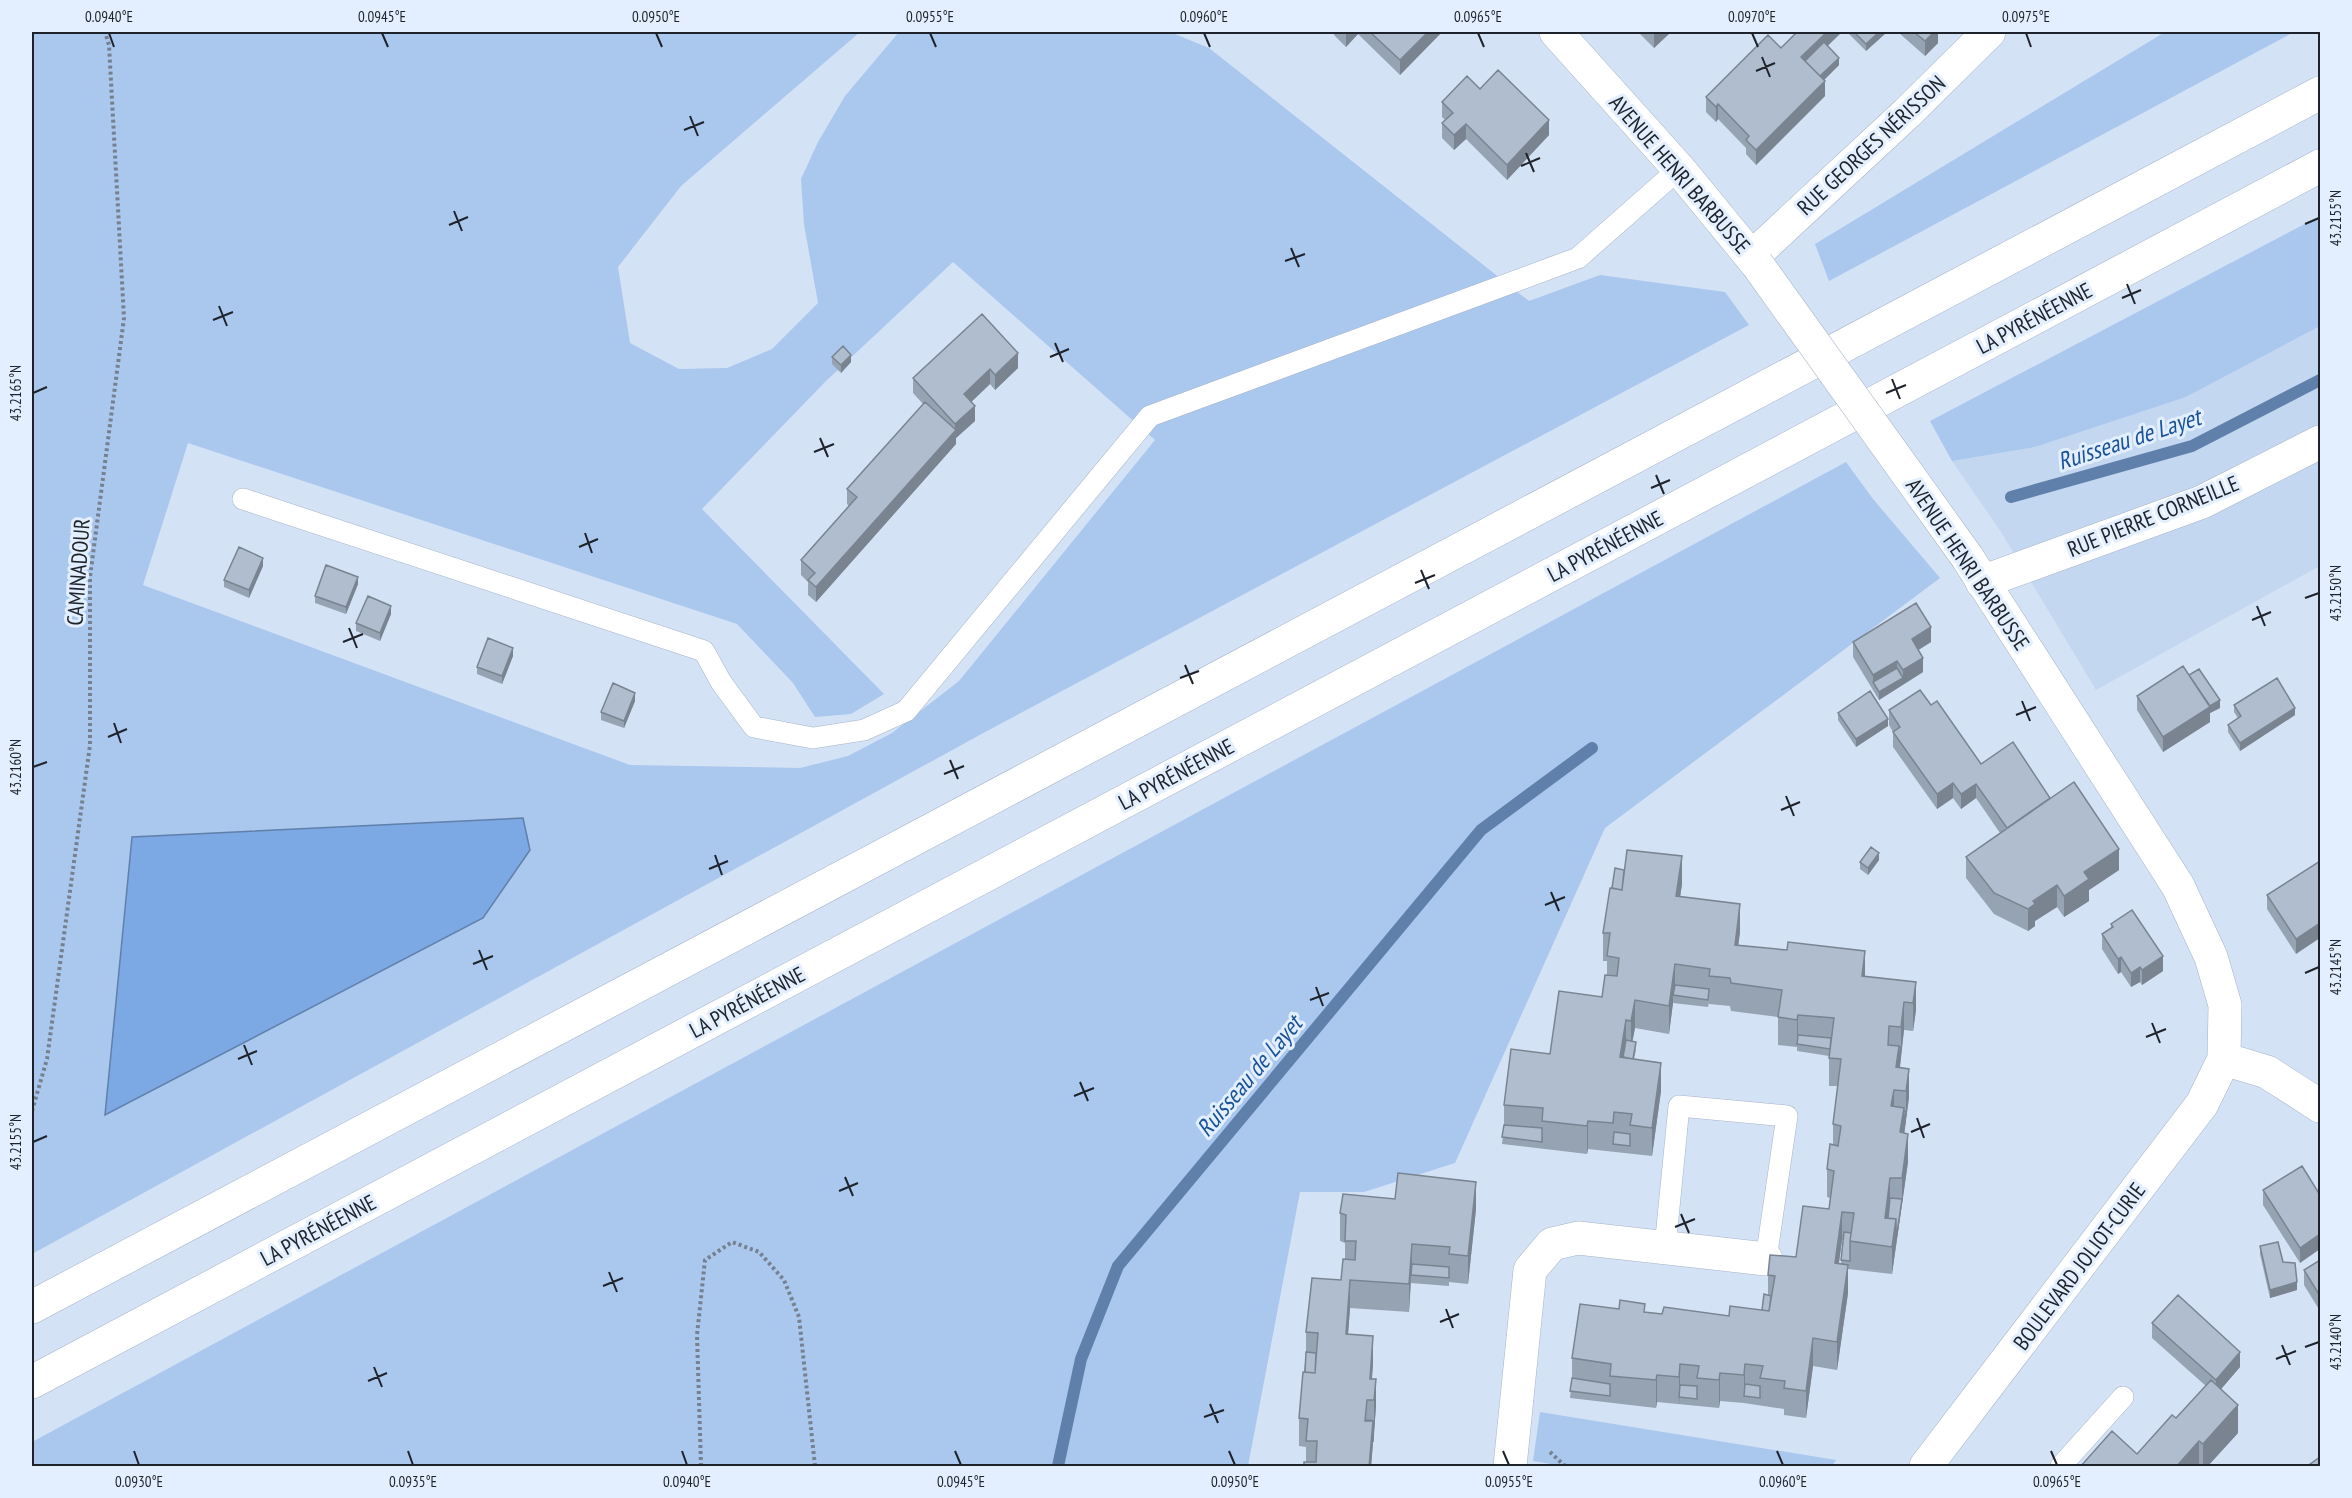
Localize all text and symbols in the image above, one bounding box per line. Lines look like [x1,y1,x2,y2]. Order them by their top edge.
text: 0.0940°E [85,7,133,26]
text: 0.0945°E [358,7,406,26]
text: 0.0950°E [632,7,680,26]
text: 0.0955°E [906,7,954,26]
text: 0.0960°E [1180,7,1228,26]
text: 0.0965°E [1454,7,1502,26]
text: 0.0970°E [1728,7,1776,26]
text: 0.0975°E [2002,7,2050,26]
street label: RUE GEORGES NÉRISSON [1791,69,1951,221]
street label: AVENUE HENRI BARBUSSE [1603,89,1757,259]
text: 43.2155°N [2326,190,2345,246]
street label: LA PYRÉNÉENNE [1971,276,2097,360]
text: 43.2165°N [6,365,25,421]
water label: Ruisseau de Layet [2054,401,2207,477]
street label: RUE PIERRE CORNEILLE [2063,469,2243,563]
street label: AVENUE HENRI BARBUSSE [1900,473,2036,655]
street label: LA PYRÉNÉENNE [1542,504,1668,588]
street label: CAMINADOUR [60,518,96,626]
text: 43.2150°N [2326,565,2345,621]
street label: LA PYRÉNÉENNE [1113,732,1239,816]
text: 43.2160°N [6,739,25,795]
text: 43.2145°N [2326,939,2345,995]
street label: LA PYRÉNÉENNE [684,960,810,1044]
water label: Ruisseau de Layet [1189,1007,1310,1143]
text: 43.2155°N [6,1114,25,1170]
street label: BOULEVARD JOLIOT-CURIE [2007,1177,2151,1355]
street label: LA PYRÉNÉENNE [255,1188,381,1272]
text: 43.2140°N [2326,1314,2345,1370]
text: 0.0930°E [115,1472,163,1491]
text: 0.0935°E [389,1472,437,1491]
text: 0.0940°E [663,1472,711,1491]
text: 0.0945°E [937,1472,985,1491]
text: 0.0950°E [1211,1472,1259,1491]
text: 0.0955°E [1485,1472,1533,1491]
text: 0.0960°E [1759,1472,1807,1491]
text: 0.0965°E [2033,1472,2081,1491]

